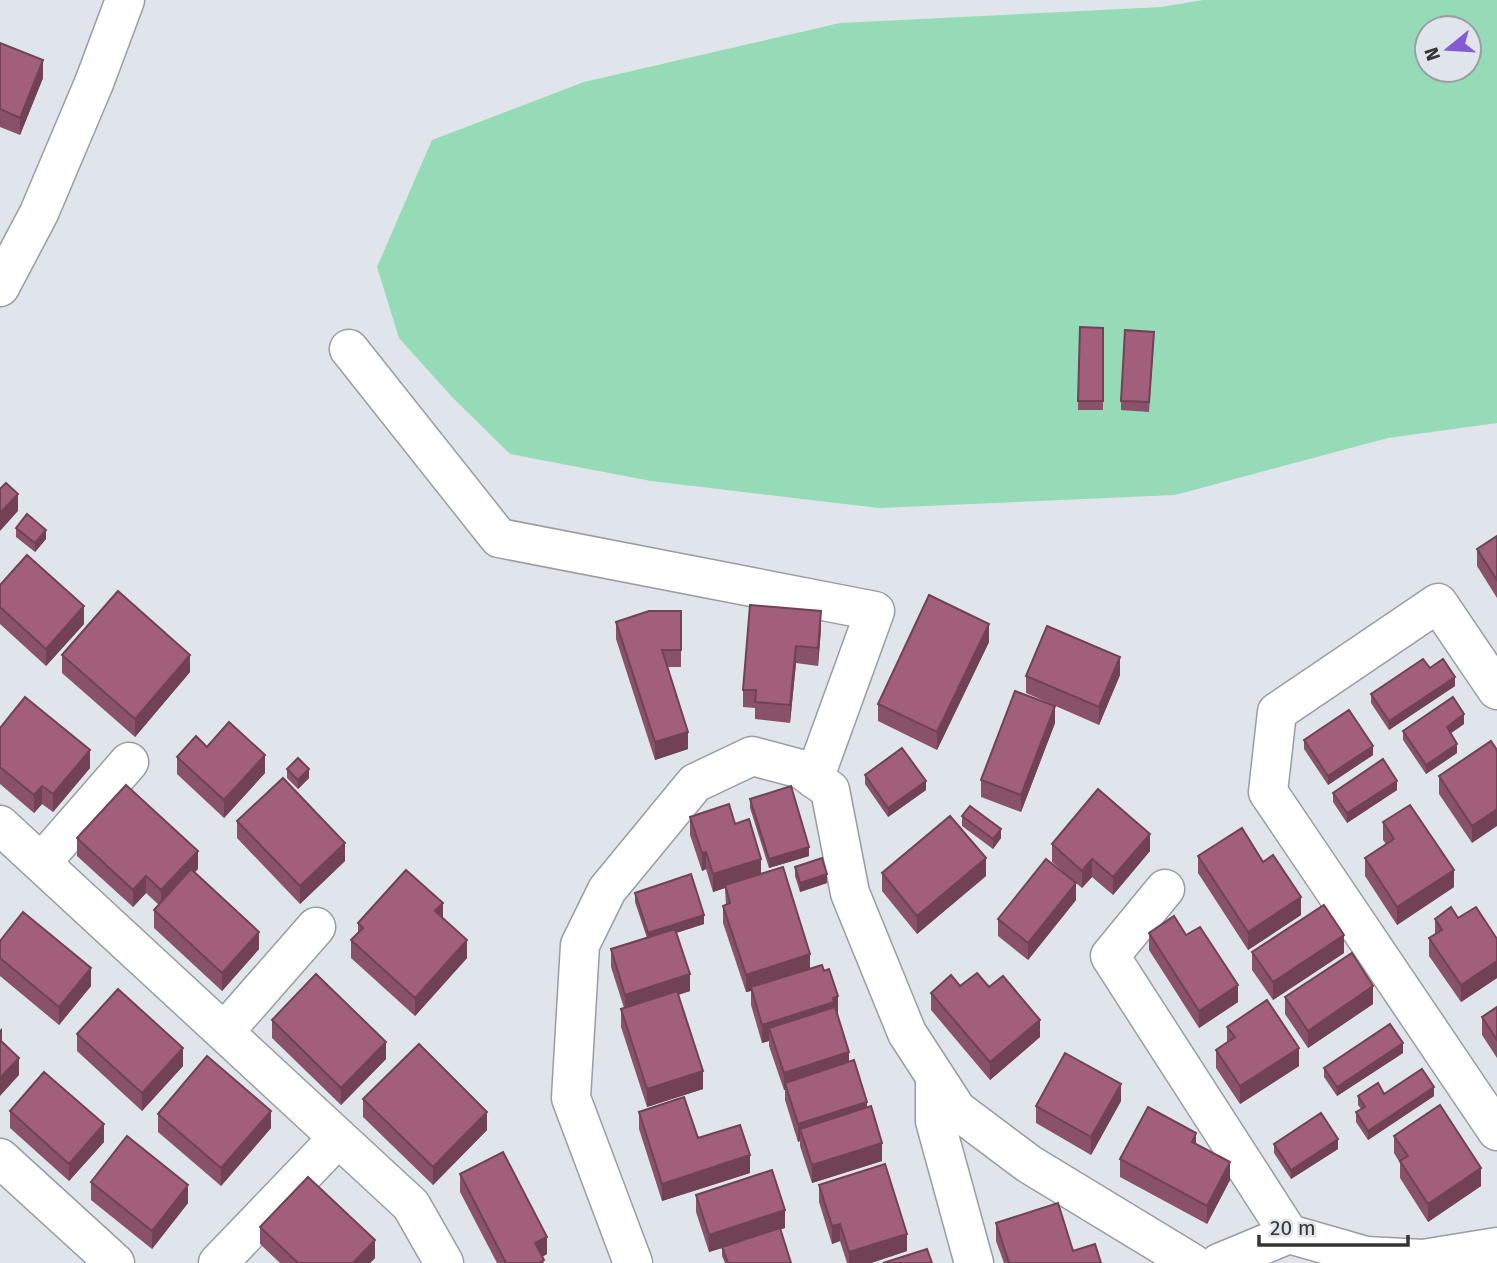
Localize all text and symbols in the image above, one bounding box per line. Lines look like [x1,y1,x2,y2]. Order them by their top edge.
north arrow [1413,14,1483,84]
text: N [1419,45,1445,64]
scale bar [1259,1204,1408,1248]
text: 20 m [1270,1215,1316,1241]

